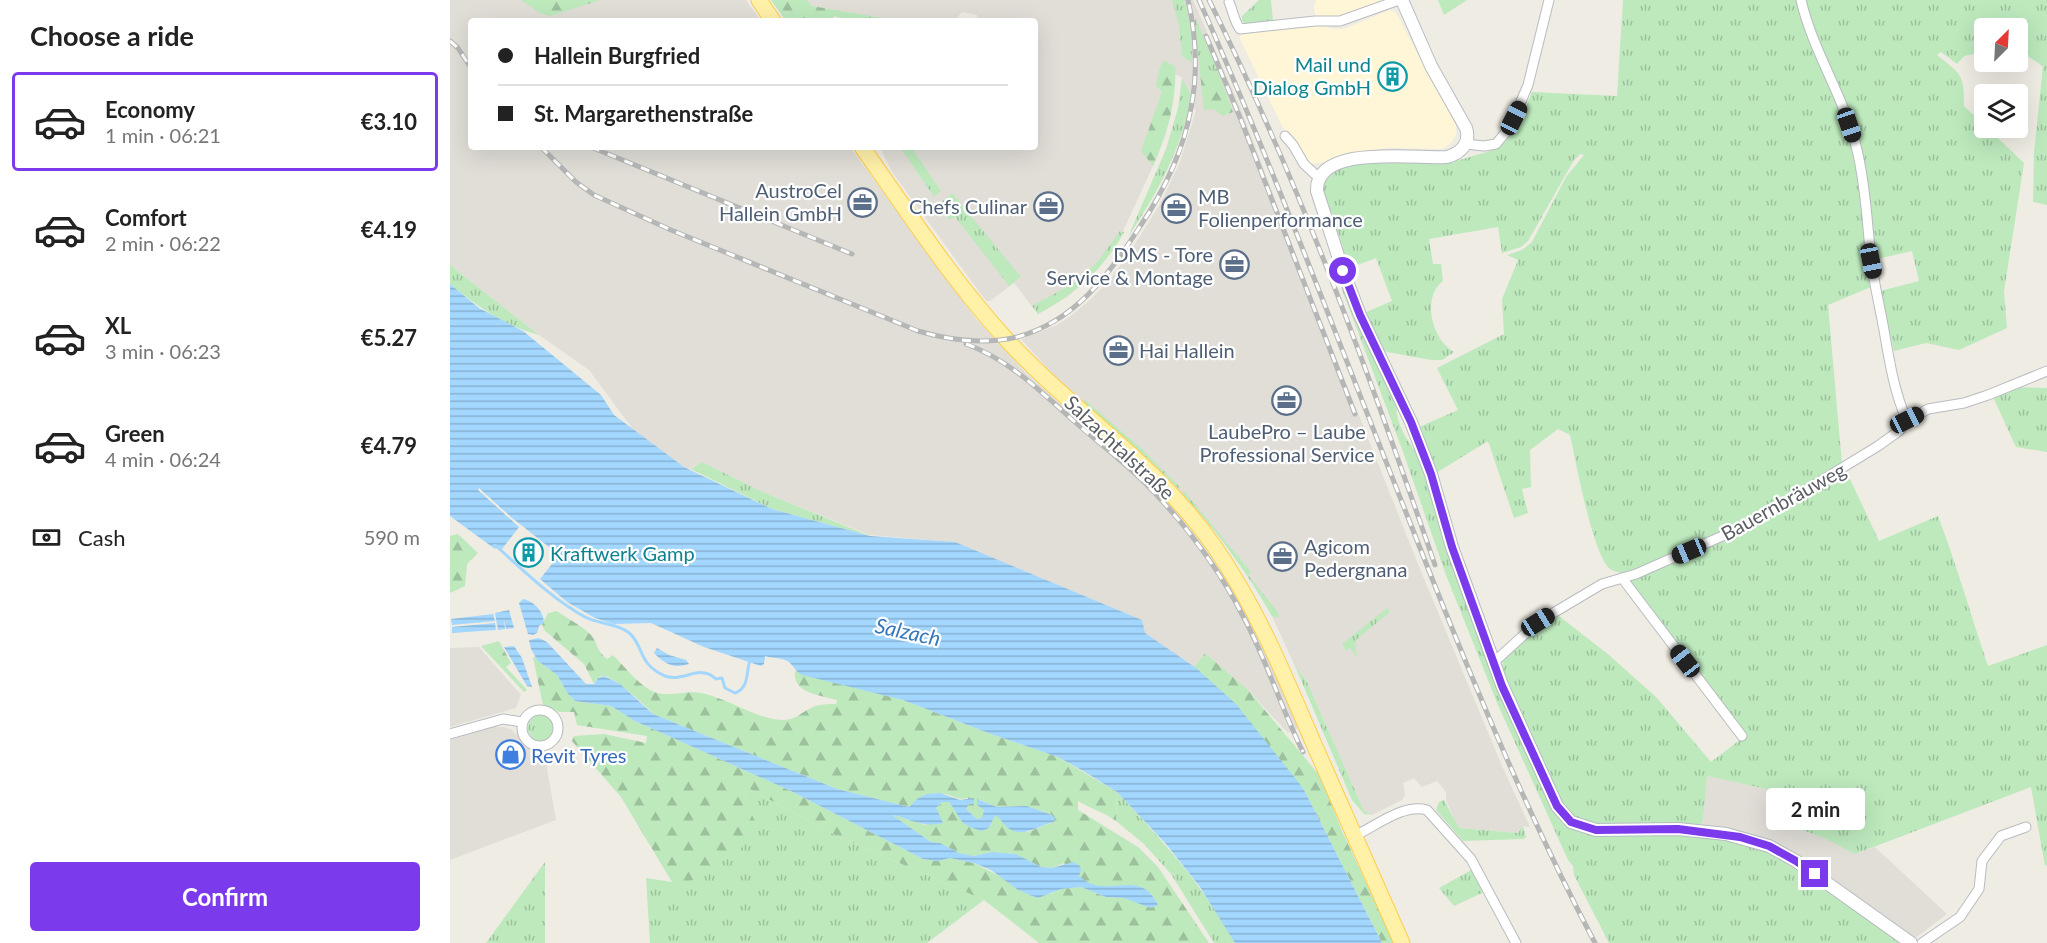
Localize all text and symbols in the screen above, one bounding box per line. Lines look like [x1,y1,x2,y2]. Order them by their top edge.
north arrow [1974,18,2028,72]
map controls [1974,18,2028,138]
text: Choose a ride [30,19,194,52]
text: Hallein Burgfried [534,42,700,69]
place label: Mail und Dialog GmbH [1253,52,1371,99]
building icon: Mail und Dialog GmbH [1376,60,1408,92]
button: layers [1974,84,2028,138]
icon: car [33,95,87,149]
text: Economy [105,96,195,123]
car [1498,98,1530,138]
text: St. Margarethenstraße [534,100,753,127]
car [1835,105,1863,145]
text: €3.10 [361,108,417,135]
text: 1 min · 06:21 [105,123,221,147]
place label: AustroCel Hallein GmbH [719,178,842,225]
place label: MB Folienperformance [1198,184,1363,231]
office icon: AustroCel Hallein GmbH [847,186,879,218]
office icon: Chefs Culinar [1032,190,1064,222]
office icon: MB Folienperformance [1161,192,1193,224]
place label: Chefs Culinar [909,194,1028,218]
icon: car [33,203,87,257]
text: Comfort [105,204,187,231]
text: €4.19 [361,216,417,243]
text: 2 min · 06:22 [105,231,221,255]
place label: DMS - Tore Service & Montage [1046,242,1213,289]
car [1859,242,1883,280]
office icon: DMS - Tore Service & Montage [1218,249,1250,281]
route start [1329,257,1356,284]
icon: car [33,311,87,365]
text: XL [105,312,131,339]
text: €5.27 [361,324,417,351]
office icon: Hai Hallein [1102,334,1134,366]
place label: Hai Hallein [1139,338,1235,362]
text: 3 min · 06:23 [105,339,221,363]
office icon: LaubePro – Laube Professional Service [1271,385,1303,417]
street label: Salzachtalstraße [1060,390,1180,504]
car [1887,404,1927,436]
icon: car [33,419,87,473]
place label: LaubePro – Laube Professional Service [1199,419,1375,466]
text: Green [105,420,165,447]
text: €4.79 [361,432,417,459]
text: 4 min · 06:24 [105,447,221,471]
street label: Bauernbräuweg [1716,457,1850,545]
icon: cash [30,521,63,554]
text: Cash [78,524,125,551]
text: 590 m [364,525,420,549]
place label: Agicom Pedergnana [1304,534,1407,581]
car [1669,536,1709,566]
building icon: Kraftwerk Gamp [513,537,545,569]
place label: Kraftwerk Gamp [550,541,695,565]
office icon: Agicom Pedergnana [1267,541,1299,573]
car [1518,605,1558,639]
water label: Salzach [873,612,943,650]
car [1667,641,1703,681]
shop icon: Revit Tyres [494,739,526,771]
place label: Revit Tyres [531,743,627,767]
callout: 2 min [1766,787,1864,829]
text: 2 min [1791,797,1840,821]
route end [1801,860,1828,887]
button: Confirm [30,862,420,931]

